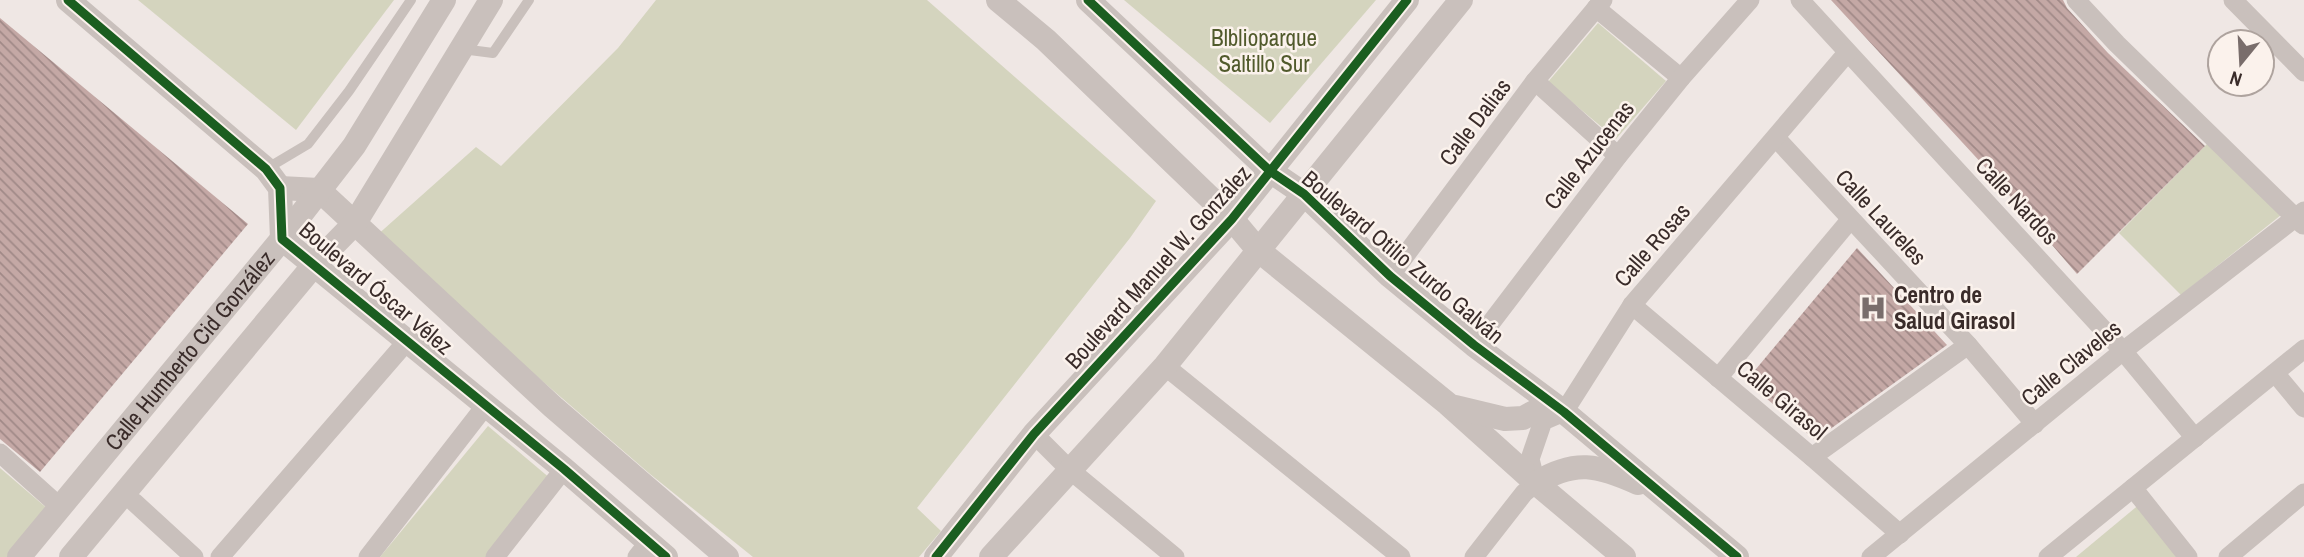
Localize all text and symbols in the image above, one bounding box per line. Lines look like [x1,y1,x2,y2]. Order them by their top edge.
park label: Blblioparque Saltillo Sur [1211,22,1317,79]
north arrow [2206,28,2276,98]
text: N [2226,65,2245,93]
street label: Calle Dalias [1432,72,1518,172]
street label: Calle Azucenas [1536,94,1641,215]
street label: Calle Nardos [1969,150,2066,251]
street label: Boulevard Manuel W. González [1058,158,1258,375]
street label: Calle Laureles [1829,162,1934,271]
street label: Boulevard Otilio Zurdo Galván [1296,163,1511,350]
street label: Calle Rosas [1607,196,1697,293]
street label: Boulevard Óscar Vélez [293,214,460,361]
street label: Calle Humberto Cid González [98,244,281,457]
place label: Centro de Salud Girasol [1894,279,2016,336]
hospital icon: Centro de Salud Girasol [1858,293,1888,323]
street label: Calle Claveles [2014,313,2127,413]
street label: Calle Girasol [1731,353,1834,447]

